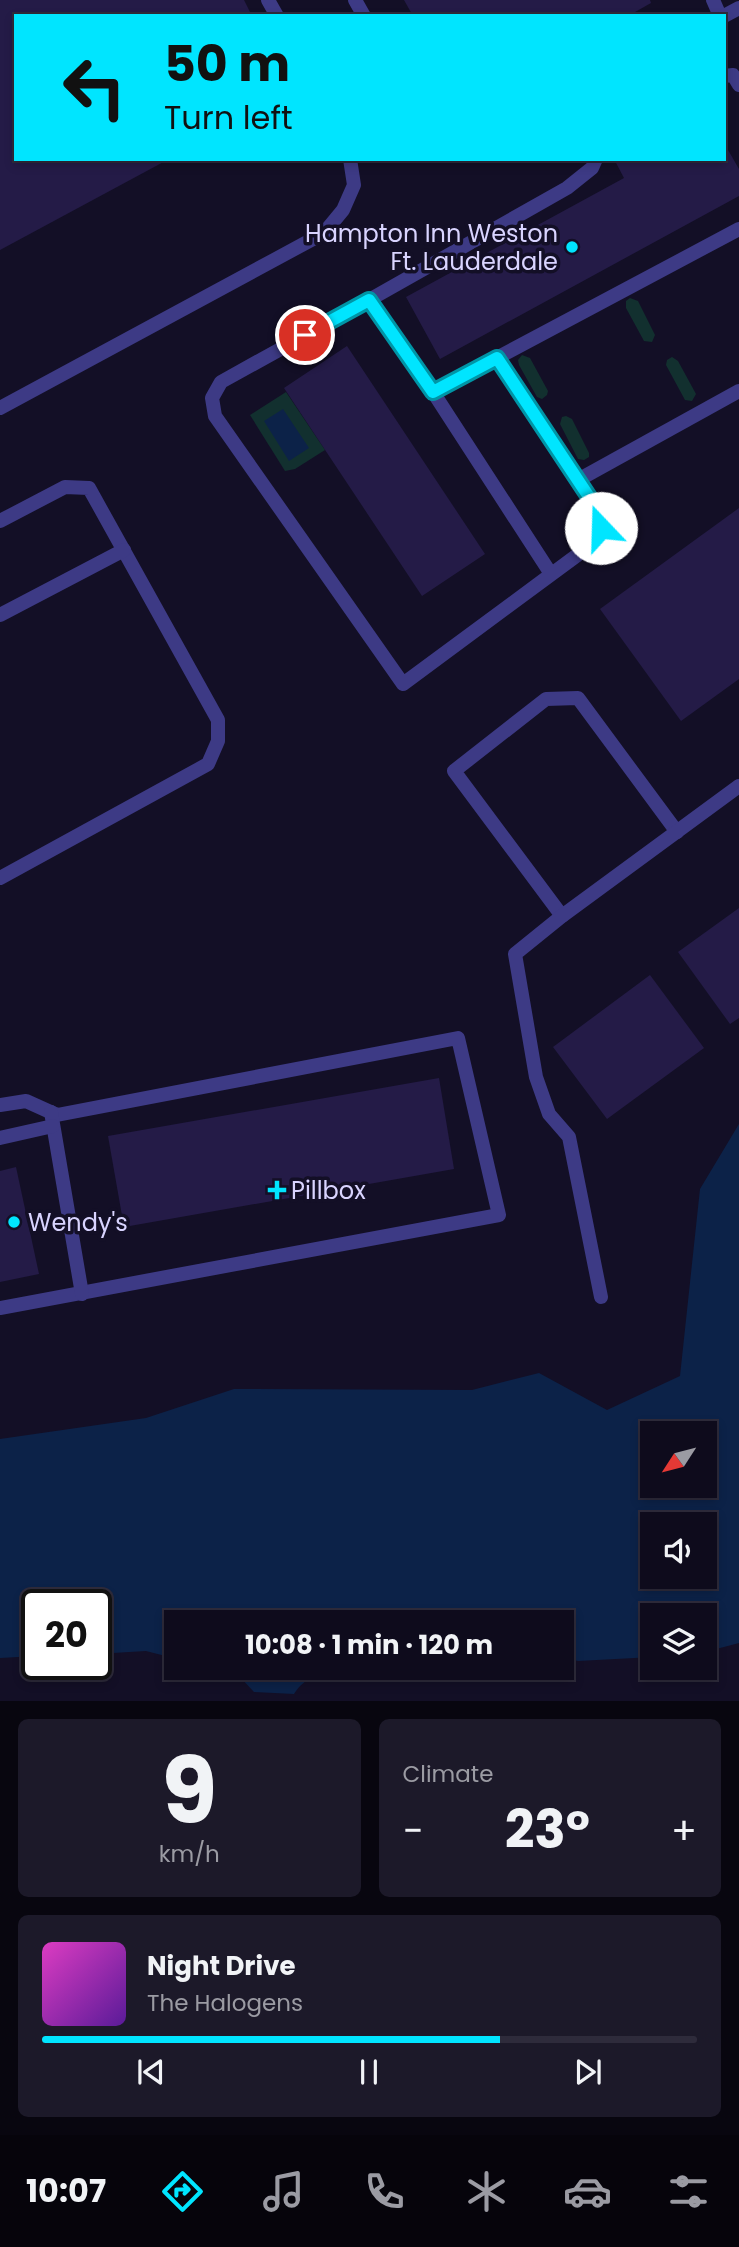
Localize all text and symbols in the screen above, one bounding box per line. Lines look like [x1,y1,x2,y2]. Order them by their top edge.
text: 50 m [164,30,290,98]
icon: left [49,42,140,133]
text: Turn left [164,95,293,140]
place label: Hampton Inn Weston Ft. Lauderdale [305,217,558,278]
marker: Hampton Inn Weston Ft. Lauderdale [564,239,580,255]
pin [275,305,335,365]
icon: arrive [286,316,324,354]
position arrow [564,491,638,565]
place label: Pillbox [291,1174,366,1207]
marker: Pillbox [269,1182,285,1198]
place label: Wendy's [28,1206,128,1239]
marker: Wendy's [6,1214,22,1230]
north arrow [640,1421,718,1498]
map controls [640,1421,717,1680]
button: sound [640,1512,717,1589]
speed limit sign: 20 [21,1589,112,1680]
button: layers [640,1603,717,1680]
text: 10:08 · 1 min · 120 m [245,1627,493,1663]
text: 9 [161,1727,217,1855]
text: Climate [403,1758,493,1790]
text: 23° [505,1793,590,1866]
text: − [403,1804,423,1857]
text: + [671,1804,697,1857]
text: km/h [159,1838,220,1870]
text: Night Drive [147,1948,295,1984]
text: The Halogens [147,1987,303,2019]
icon: previous [132,2053,170,2091]
icon: pause [350,2053,388,2091]
icon: next [569,2053,607,2091]
icon: directions [158,2167,207,2216]
icon: music [259,2167,308,2216]
icon: phone [360,2167,409,2216]
icon: climate [462,2167,511,2216]
icon: car [563,2167,612,2216]
icon: filters [664,2167,713,2216]
text: 10:07 [26,2168,106,2213]

